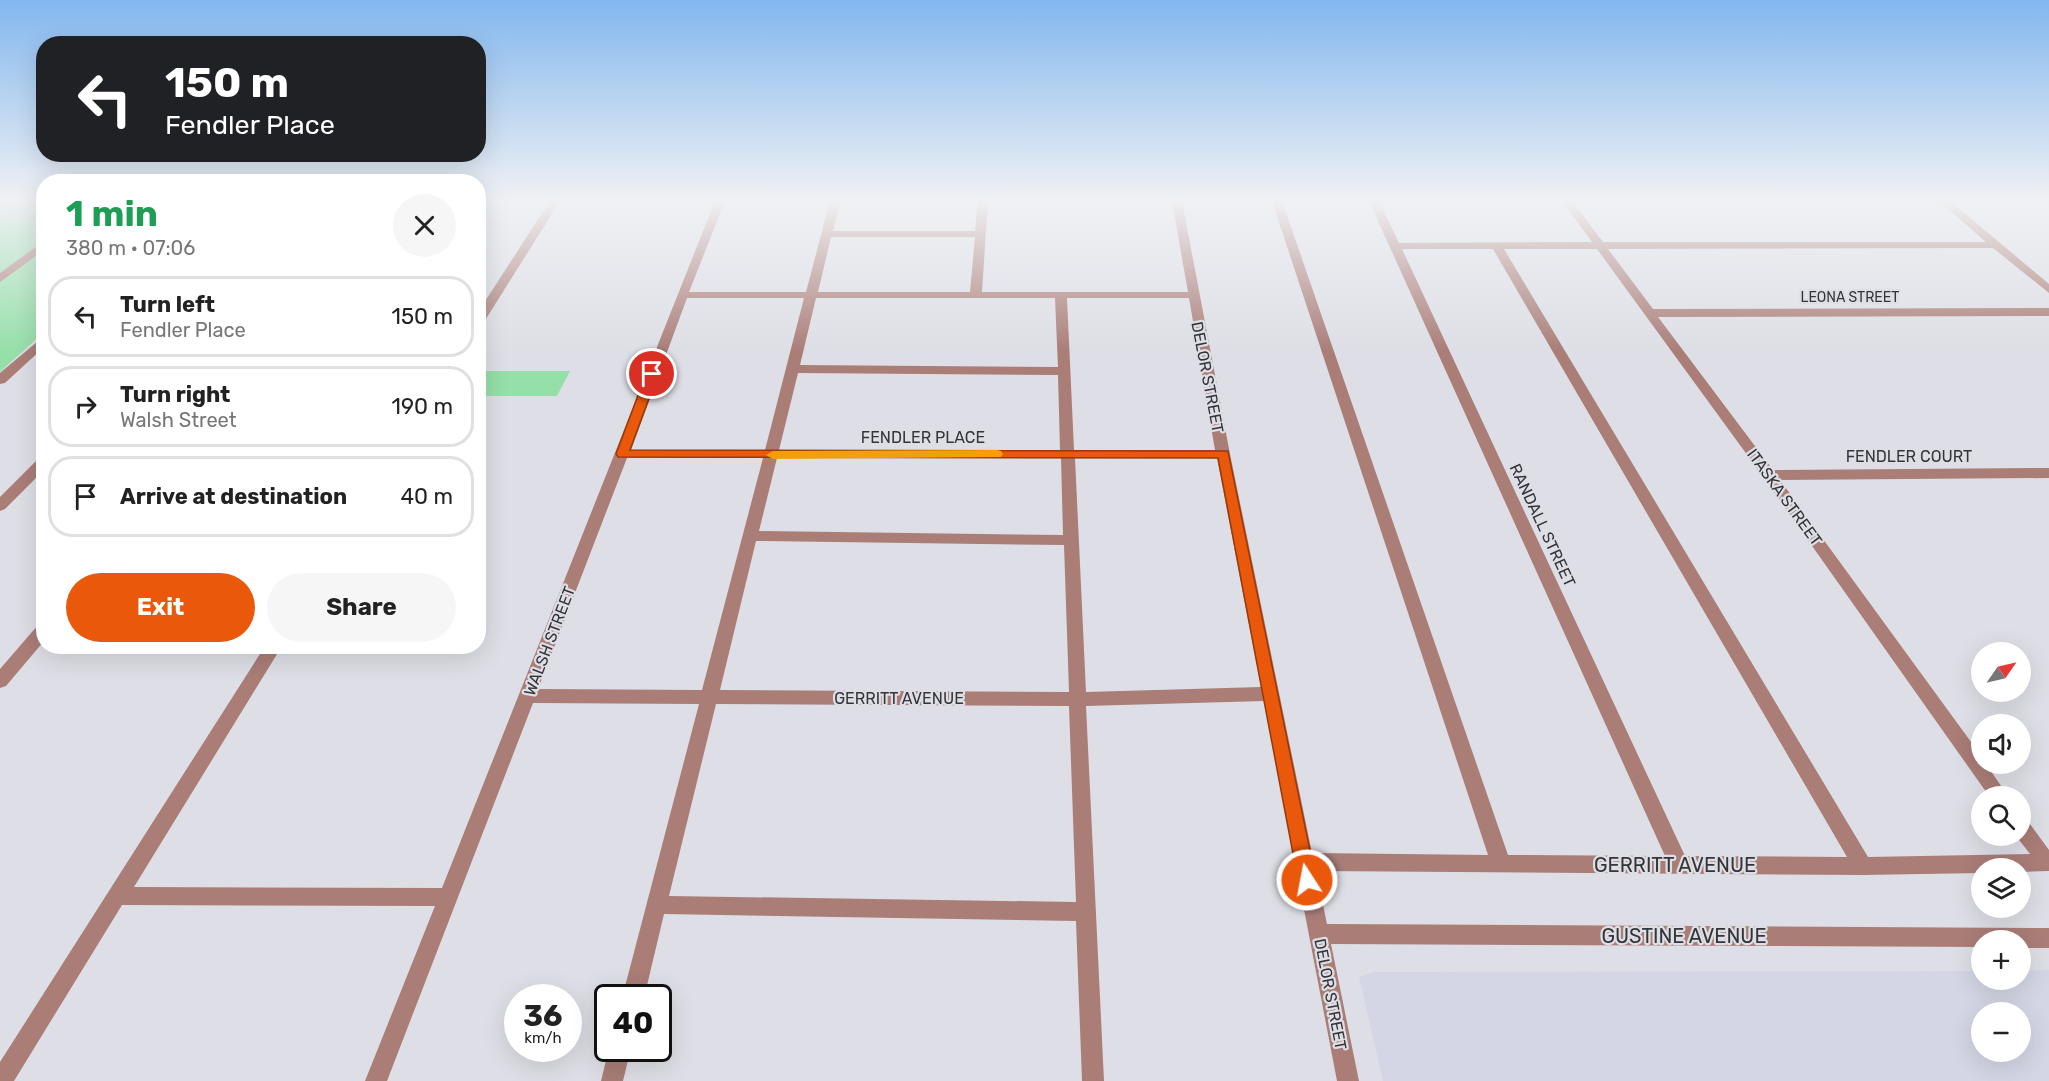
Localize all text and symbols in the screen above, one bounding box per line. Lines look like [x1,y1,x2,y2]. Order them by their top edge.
text: 150 m [165,58,289,108]
icon: left [66,60,144,138]
text: Fendler Place [165,109,335,141]
text: 1 min [66,192,158,235]
button: close [393,194,456,257]
text: 380 m · 07:06 [66,236,195,260]
street label: LEONA STREET [1801,289,1899,306]
text: Turn left [120,291,215,318]
icon: left [69,300,102,333]
text: 150 m [392,303,453,330]
text: Fendler Place [120,318,246,342]
street label: DELOR STREET [1187,320,1228,434]
pin [626,348,677,399]
icon: arrive [635,357,668,390]
text: Turn right [120,381,230,408]
icon: right [69,390,102,423]
text: 190 m [392,393,453,420]
text: Walsh Street [120,408,237,432]
street label: FENDLER PLACE [861,428,985,447]
street label: ITASKA STREET [1743,445,1826,549]
street label: FENDLER COURT [1846,447,1972,466]
street label: RANDALL STREET [1506,461,1579,590]
icon: arrive [69,480,102,513]
text: Arrive at destination [120,483,347,510]
text: 40 m [400,483,453,510]
button: Exit [66,573,255,642]
button: Share [267,573,456,642]
street label: WALSH STREET [520,584,579,699]
north arrow [1971,642,2031,702]
map controls [1971,642,2031,1062]
street label: GERRITT AVENUE [834,689,964,708]
button: sound [1971,714,2031,774]
button: search [1971,786,2031,846]
position arrow [1275,848,1339,912]
street label: GERRITT AVENUE [1594,853,1756,877]
button: layers [1971,858,2031,918]
street label: GUSTINE AVENUE [1601,924,1767,948]
button: + [1971,930,2031,990]
street label: DELOR STREET [1310,937,1351,1051]
speed limit sign: 40 [594,984,672,1062]
text: 36 [523,998,563,1034]
button: − [1971,1002,2031,1062]
text: km/h [524,1029,562,1047]

